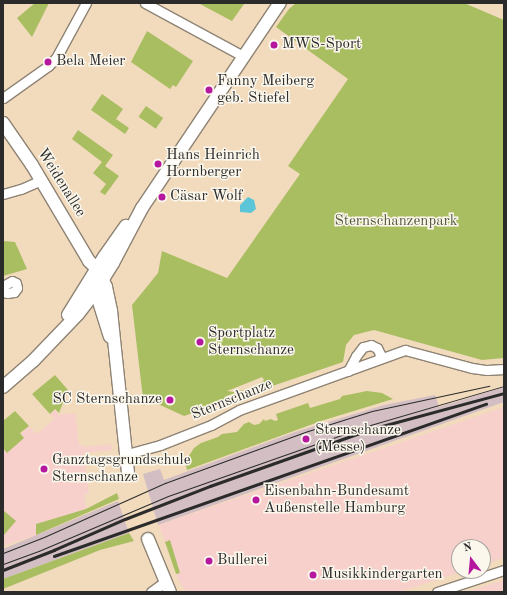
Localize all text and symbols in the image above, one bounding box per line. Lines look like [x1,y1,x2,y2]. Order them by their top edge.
place label: MWS-Sport [282,36,361,54]
marker: MWS-Sport [269,40,279,50]
place label: Bela Meier [56,53,125,71]
marker: Bela Meier [43,57,53,67]
place label: Fanny Meiberg geb. Stiefel [217,72,314,107]
marker: Fanny Meiberg geb. Stiefel [204,85,214,95]
street label: Weidenallee [33,145,89,221]
place label: Hans Heinrich Hornberger [166,146,260,181]
marker: Hans Heinrich Hornberger [153,159,163,169]
place label: Cäsar Wolf [170,188,243,206]
marker: Cäsar Wolf [157,192,167,202]
park label: Sternschanzenpark [334,213,458,231]
place label: Sportplatz Sternschanze [208,324,294,359]
marker: Sportplatz Sternschanze [195,337,205,347]
street label: Sternschanze [189,376,275,424]
place label: SC Sternschanze [53,391,162,409]
marker: SC Sternschanze [165,395,175,405]
place label: Sternschanze (Messe) [315,421,401,456]
marker: Sternschanze (Messe) [300,433,312,445]
place label: Ganztagsgrundschule Sternschanze [52,451,191,486]
marker: Ganztagsgrundschule Sternschanze [39,464,49,474]
place label: Eisenbahn-Bundesamt Außenstelle Hamburg [264,482,409,517]
marker: Eisenbahn-Bundesamt Außenstelle Hamburg [251,495,261,505]
north arrow [451,539,491,579]
text: N [462,542,473,554]
place label: Bullerei [217,552,267,570]
marker: Bullerei [204,556,214,566]
place label: Musikkindergarten [321,566,443,584]
marker: Musikkindergarten [308,570,318,580]

